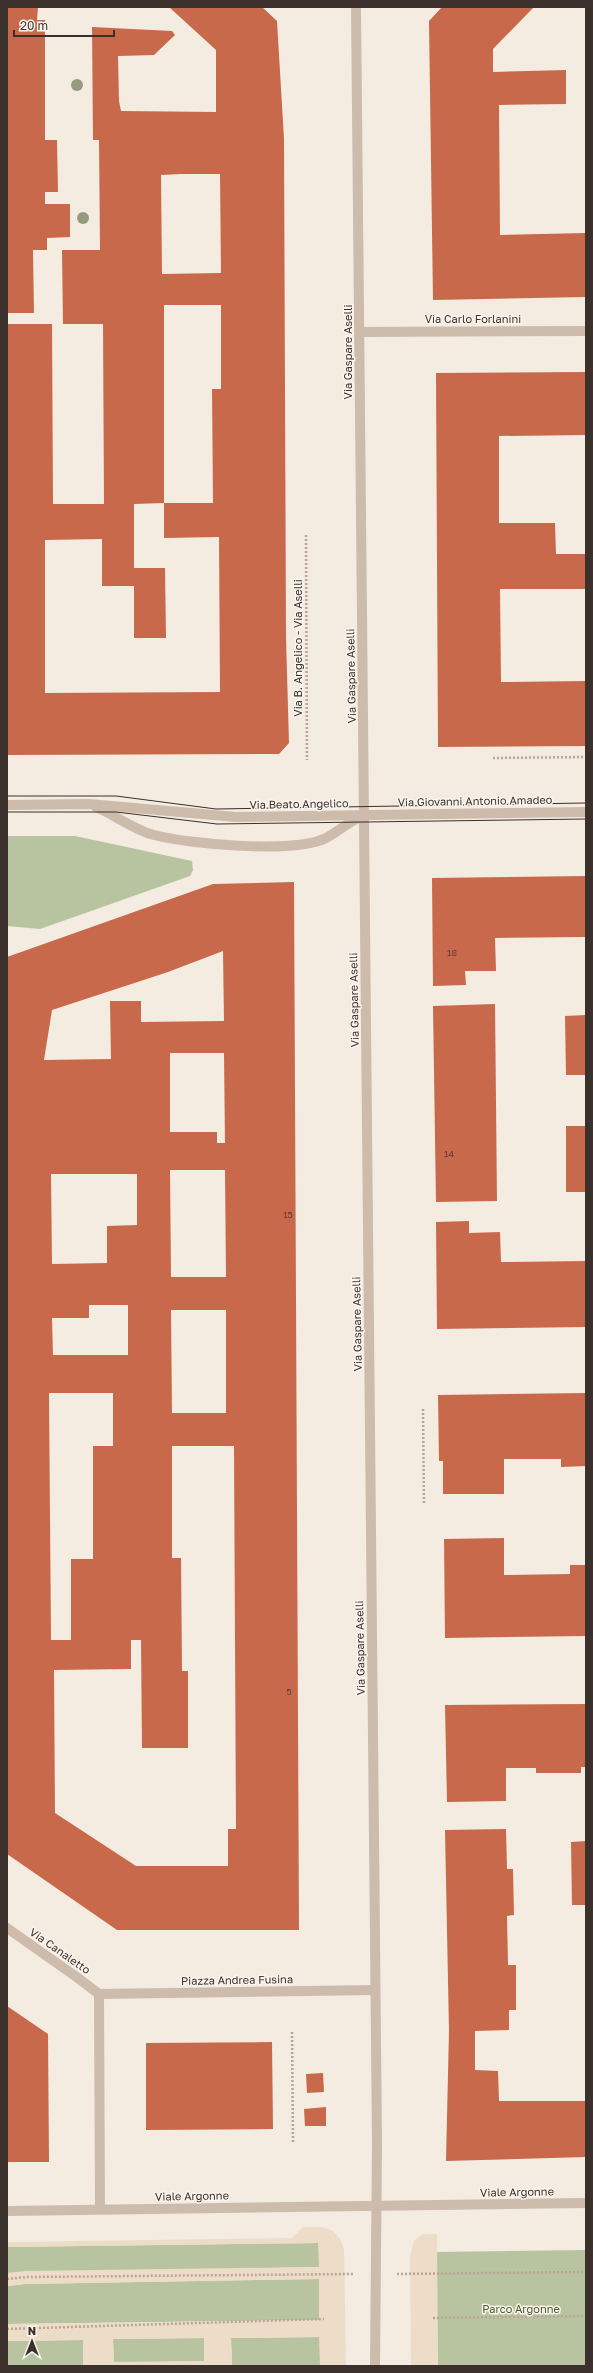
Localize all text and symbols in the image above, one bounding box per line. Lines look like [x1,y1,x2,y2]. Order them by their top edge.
scale bar [14,12,114,38]
text: 20 m [20,18,48,33]
street label: Via Gaspare Aselli [341,305,354,399]
street label: Via Carlo Forlanini [425,312,521,325]
street label: Via B. Angelico - Via Aselli [291,579,304,717]
street label: Via Gaspare Aselli [343,628,358,724]
street label: Via Giovanni Antonio Amadeo [397,793,553,808]
street label: Via Beato Angelico [249,796,349,811]
house number: 18 [447,947,457,958]
street label: Via Gaspare Aselli [346,952,361,1048]
house number: 14 [444,1148,454,1159]
house number: 15 [283,1209,293,1220]
street label: Via Gaspare Aselli [349,1276,364,1372]
street label: Via Gaspare Aselli [352,1600,367,1696]
house number: 5 [286,1686,292,1697]
street label: Via Canaletto [27,1925,93,1977]
street label: Piazza Andrea Fusina [181,1972,293,1987]
street label: Viale Argonne [480,2184,554,2199]
street label: Viale Argonne [155,2188,229,2203]
park label: Parco Argonne [482,2302,560,2315]
north arrow [12,2321,52,2361]
text: N [28,2324,36,2337]

